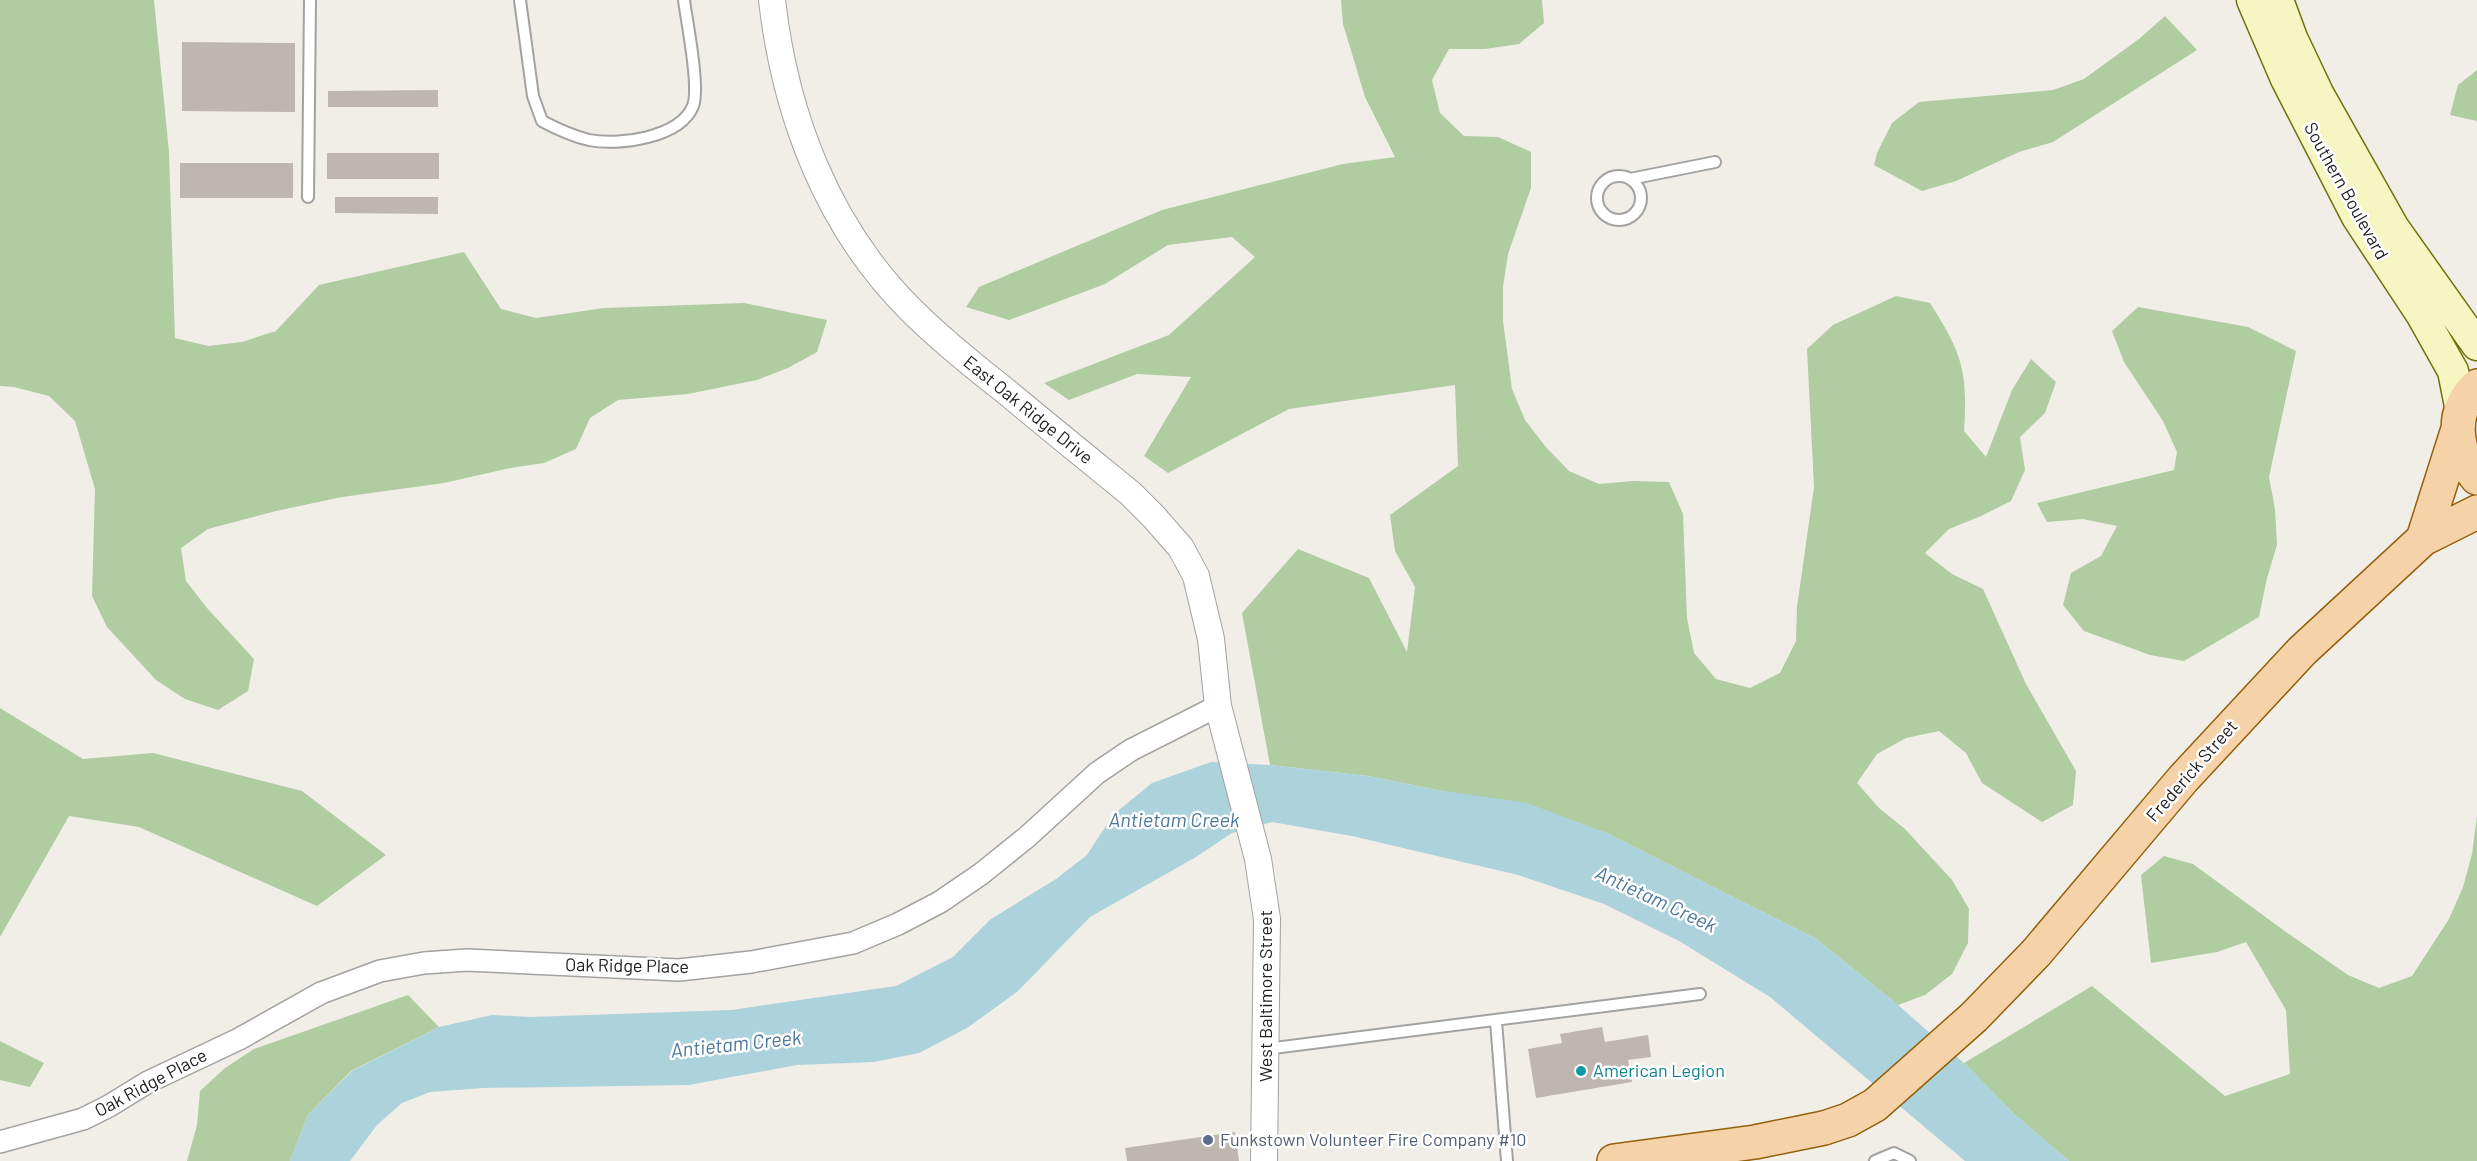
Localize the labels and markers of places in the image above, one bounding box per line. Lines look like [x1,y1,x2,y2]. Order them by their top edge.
place label: American Legion [1593,1059,1725,1081]
marker: American Legion [1574,1064,1588,1078]
place label: Funkstown Volunteer Fire Company #10 [1220,1128,1527,1150]
marker: Funkstown Volunteer Fire Company #10 [1201,1133,1215,1147]

